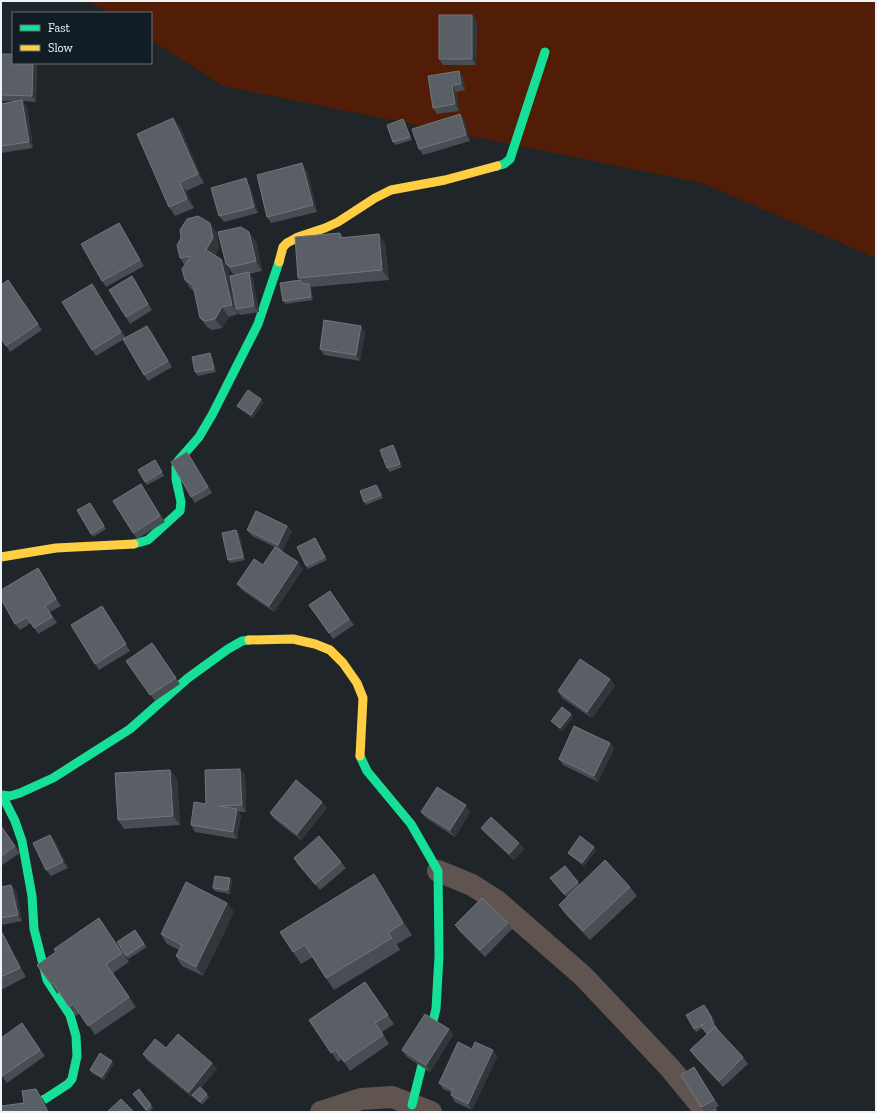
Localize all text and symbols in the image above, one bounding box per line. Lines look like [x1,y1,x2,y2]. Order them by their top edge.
legend [12,12,152,64]
text: Fast [48,21,71,35]
text: Slow [48,41,74,55]

